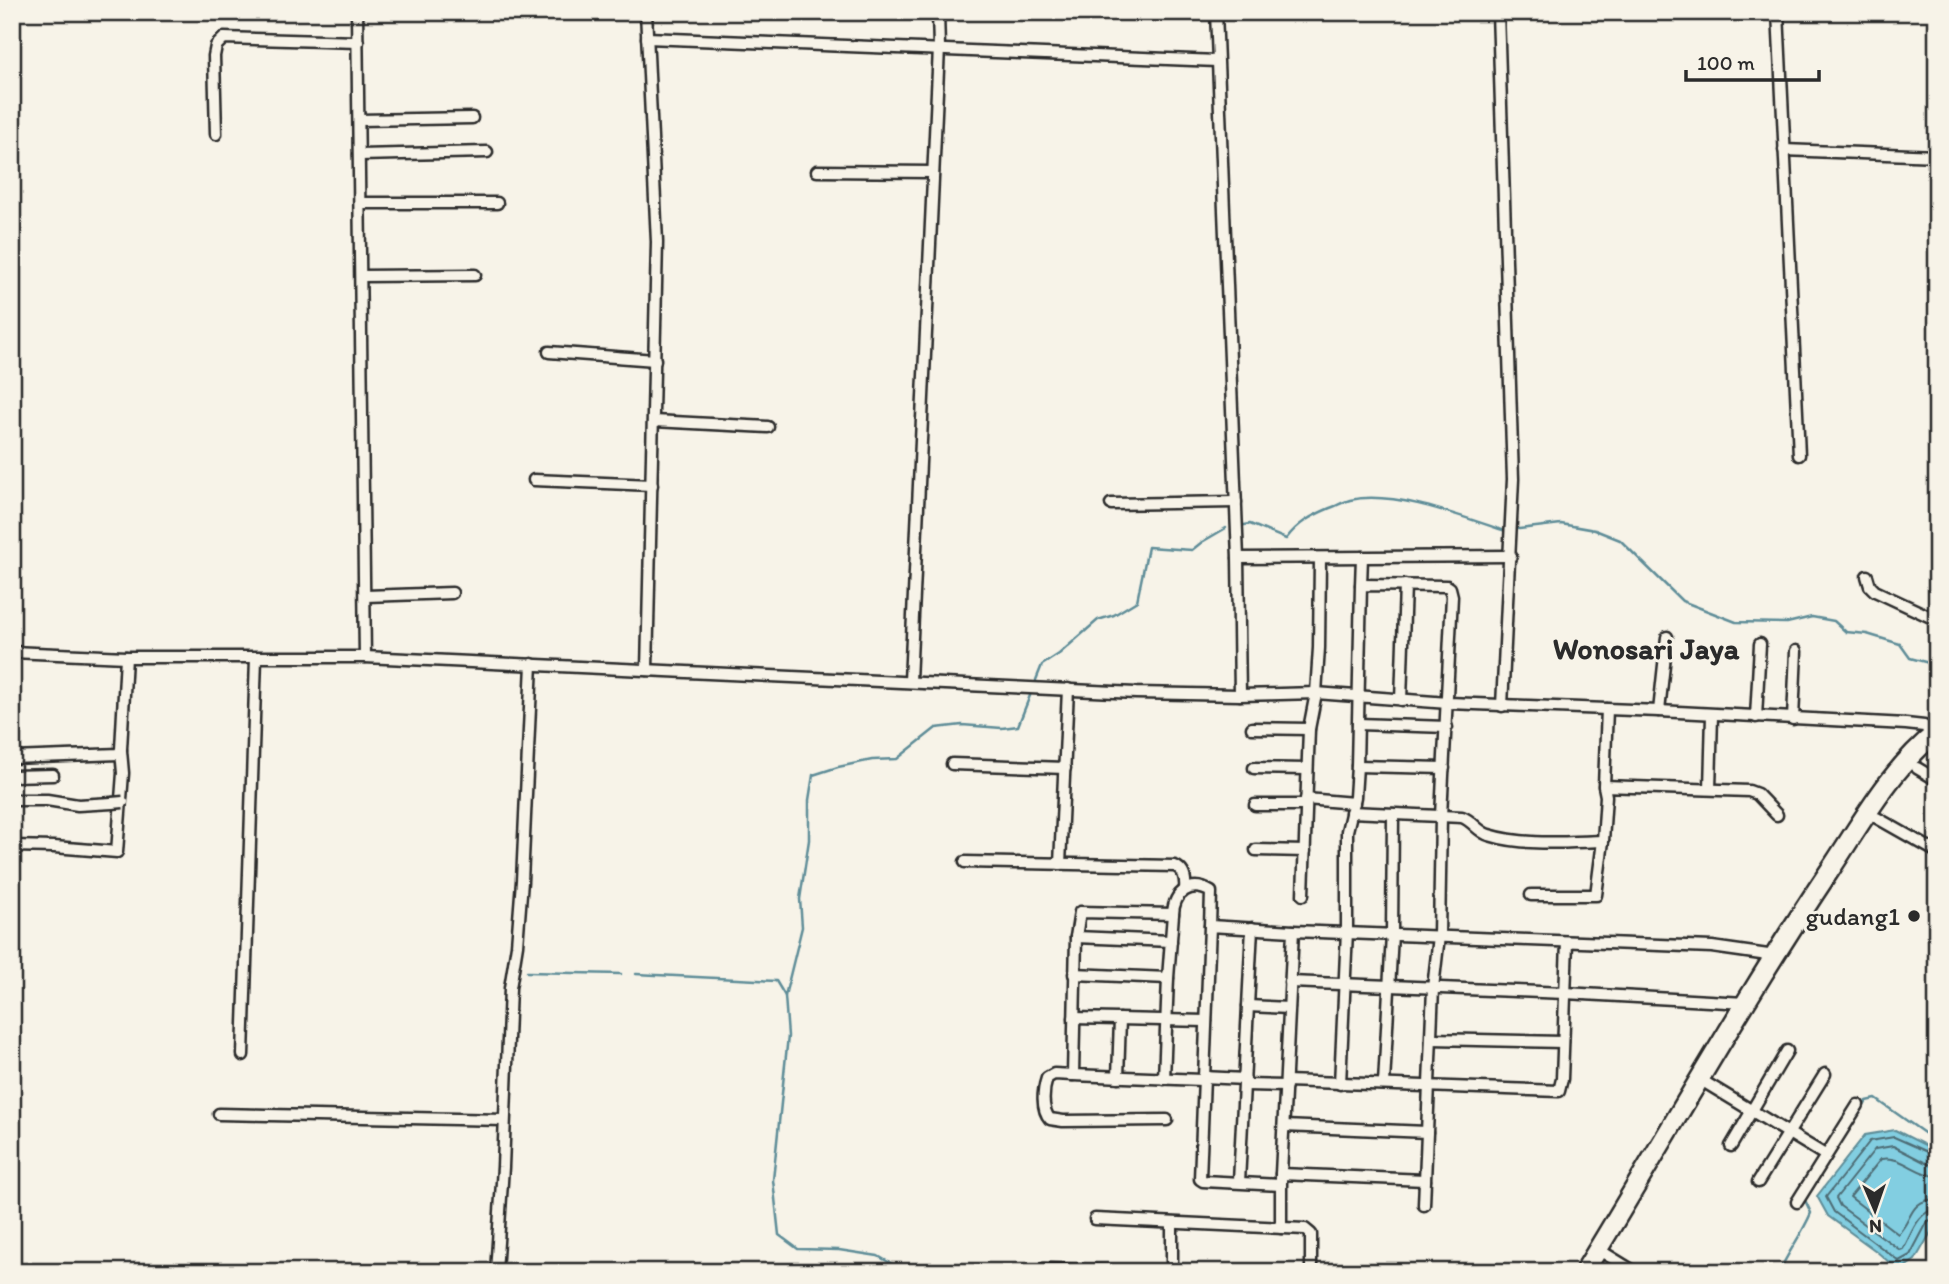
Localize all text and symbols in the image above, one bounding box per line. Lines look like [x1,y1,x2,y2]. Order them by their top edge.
scale bar [1686,38,1820,82]
text: 100 m [1697,50,1755,75]
district label: Wonosari Jaya [1553,630,1740,667]
place label: gudang1 [1805,900,1900,932]
marker: gudang1 [1906,908,1922,924]
north arrow [1840,1176,1910,1246]
text: N [1869,1215,1882,1238]

